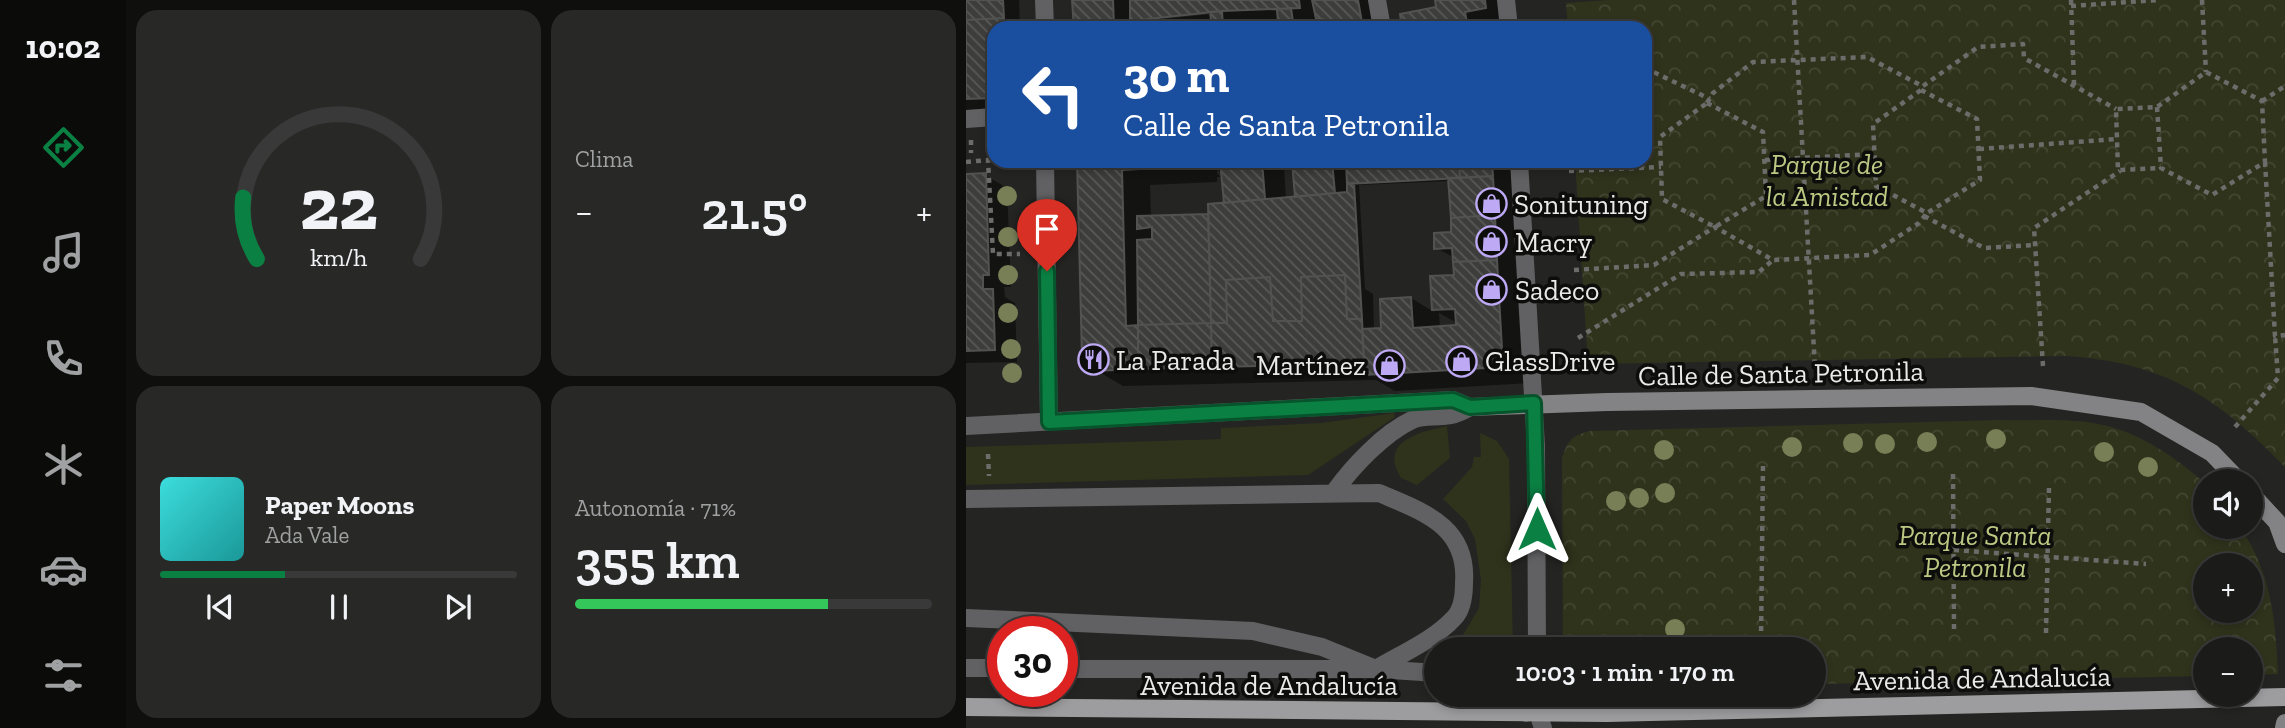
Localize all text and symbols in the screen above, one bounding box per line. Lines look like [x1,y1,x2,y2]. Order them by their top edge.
text: 10:02 [26,28,100,66]
text: 30 m [1123,46,1229,105]
icon: left [1008,49,1099,140]
text: Calle de Santa Petronila [1123,106,1449,144]
icon: directions [39,123,88,172]
text: Clima [575,145,633,173]
park label: Parque de la Amistad [1766,148,1888,213]
text: 22 [299,160,378,248]
text: 21.5° [701,180,807,242]
shop icon: Sonituning [1474,187,1508,221]
place label: Sonituning [1514,188,1649,221]
text: − [575,189,593,235]
text: + [916,189,932,235]
pin [1017,199,1077,271]
icon: arrive [1028,210,1066,248]
shop icon: Macry [1475,225,1509,259]
place label: Macry [1515,226,1593,259]
icon: music [39,228,88,277]
text: km/h [310,242,367,272]
shop icon: Sadeco [1475,273,1509,307]
place label: Sadeco [1515,274,1599,307]
icon: phone [39,334,88,383]
restaurant icon: La Parada [1076,343,1110,377]
place label: La Parada [1116,344,1235,377]
shop icon: GlassDrive [1445,344,1479,378]
place label: GlassDrive [1485,345,1615,378]
shop icon: Martínez [1372,348,1406,382]
place label: Martínez [1256,349,1366,382]
street label: Calle de Santa Petronila [1638,355,1925,392]
icon: climate [39,440,88,489]
map controls [2193,469,2263,707]
button: sound [2193,469,2263,539]
text: Paper Moons [265,489,414,521]
position arrow [1500,492,1574,566]
text: Autonomía · 71% [575,494,736,522]
park label: Parque Santa Petronila [1898,519,2052,584]
text: Ada Vale [265,521,349,549]
text: 355 km [575,529,740,591]
icon: car [39,545,88,594]
button: + [2193,553,2263,623]
icon: previous [201,588,239,626]
icon: pause [320,588,358,626]
icon: next [439,588,477,626]
speed limit sign: 30 [987,616,1078,707]
button: − [2193,637,2263,707]
icon: filters [39,651,88,700]
text: 10:03 · 1 min · 170 m [1515,656,1735,688]
street label: Avenida de Andalucía [1853,660,2112,697]
street label: Avenida de Andalucía [1140,669,1398,702]

